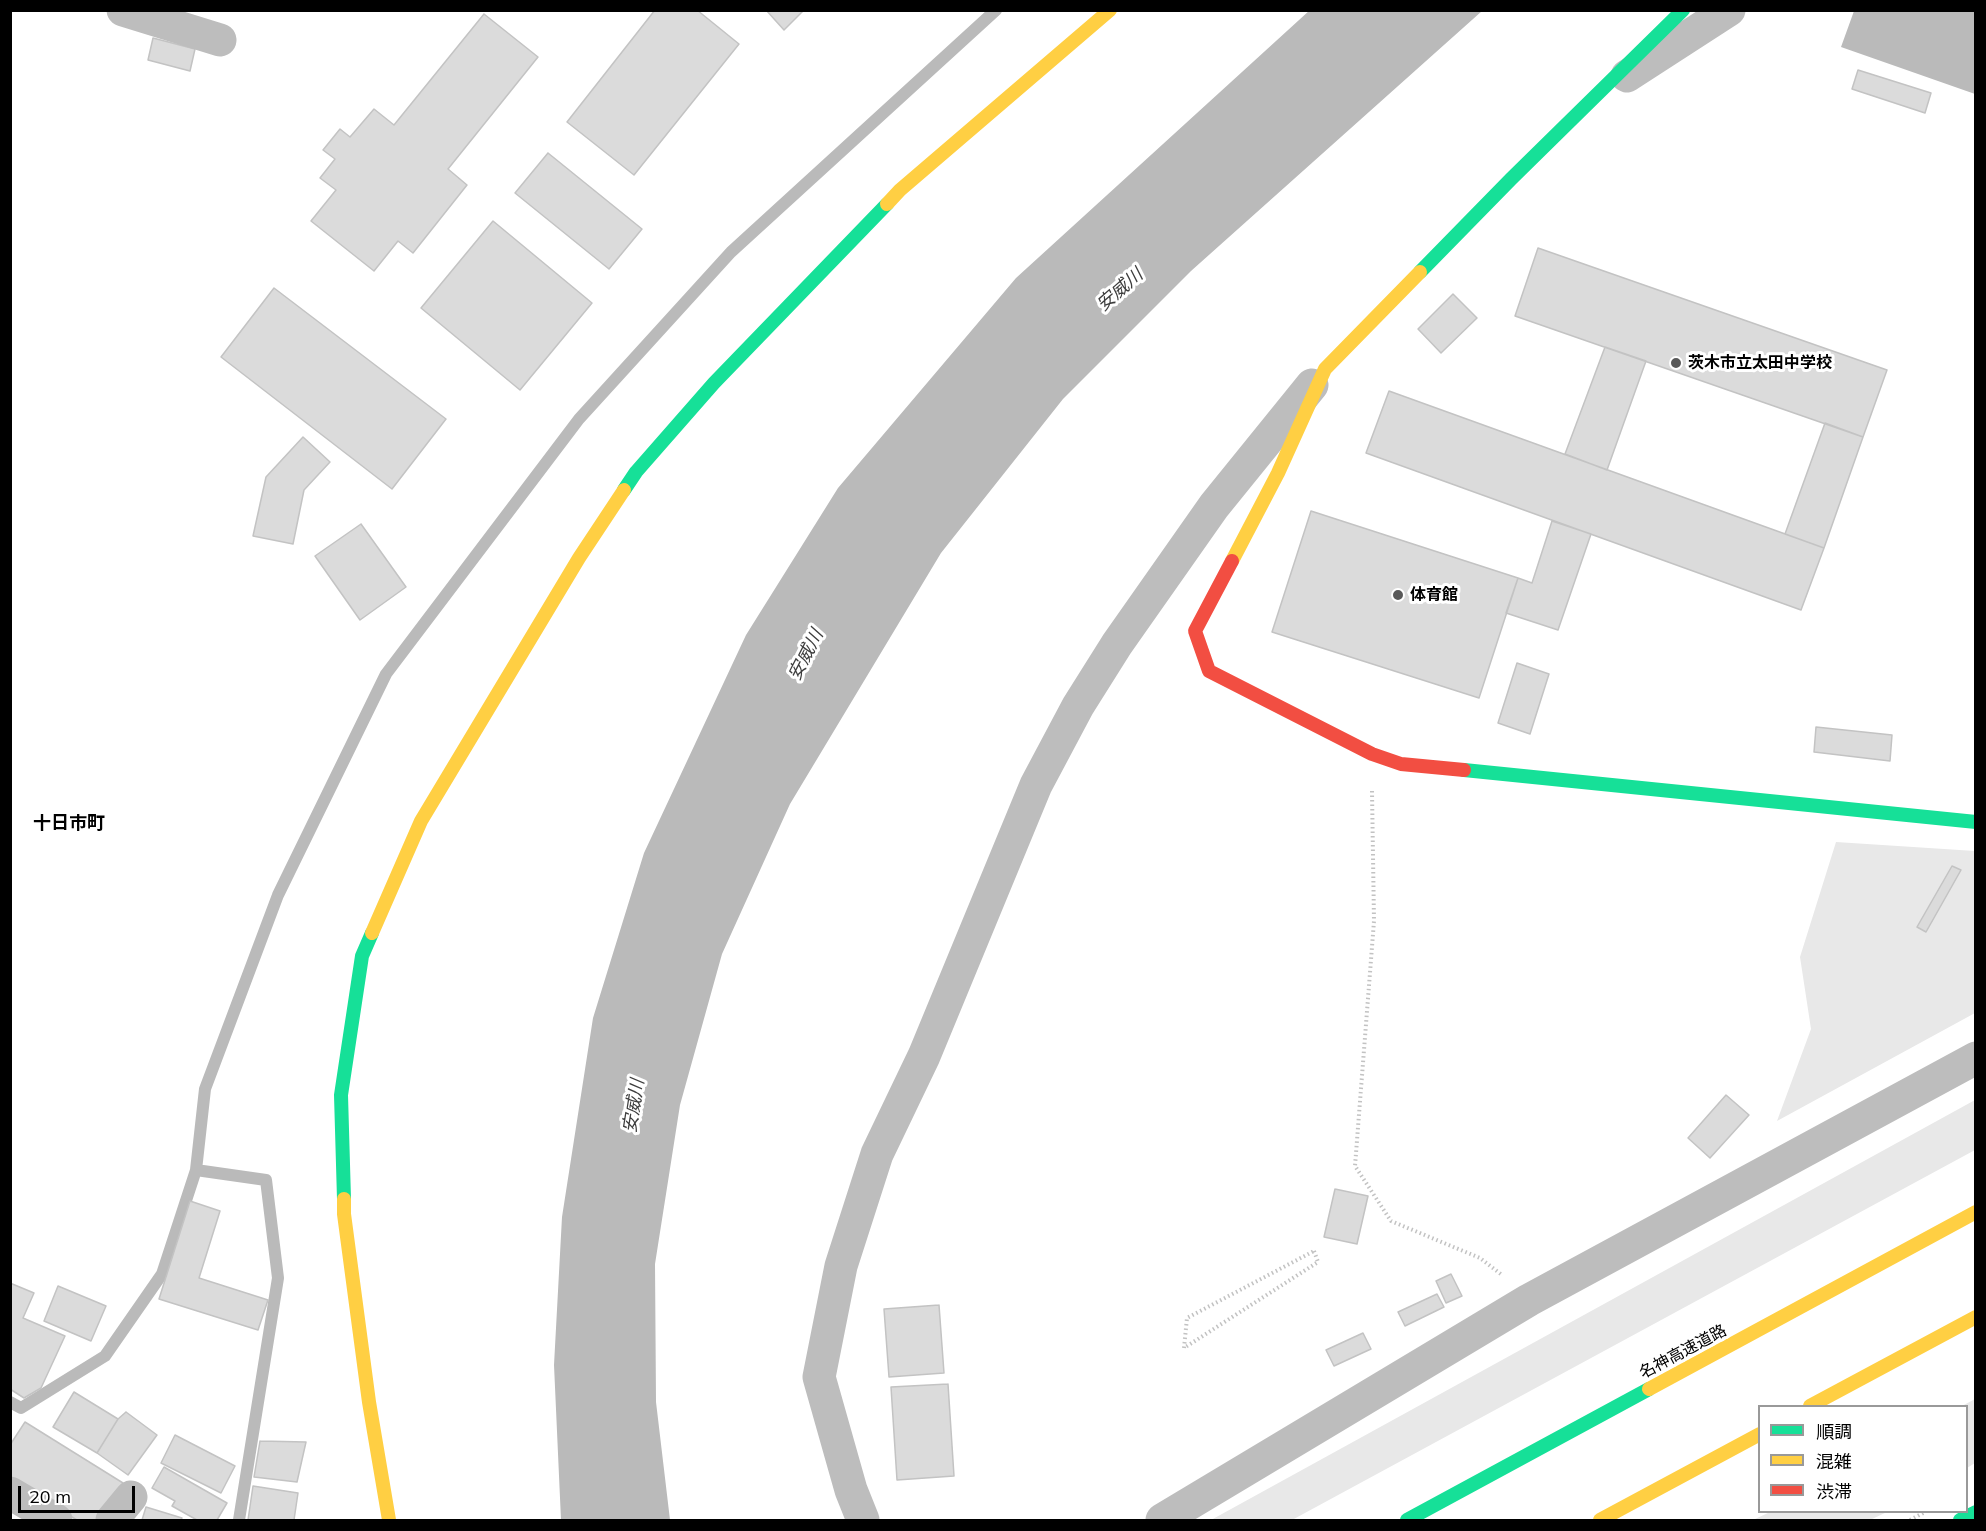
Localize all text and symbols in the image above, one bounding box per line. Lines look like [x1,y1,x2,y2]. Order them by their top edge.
water label: 安威川 [1093,264,1147,316]
place label: 茨木市立太田中学校 [1688,353,1832,373]
marker: 茨木市立太田中学校 [1669,356,1683,370]
place label: 体育館 [1410,585,1458,605]
marker: 体育館 [1391,588,1405,602]
water label: 安威川 [784,626,828,684]
district label: 十日市町 [33,813,105,835]
water label: 安威川 [619,1078,649,1134]
street label: 名神高速道路 [1636,1321,1730,1383]
legend [1758,1405,1968,1513]
text: 順調 [1816,1420,1852,1443]
text: 混雑 [1816,1450,1852,1473]
scale bar [21,1474,138,1512]
text: 渋滞 [1816,1480,1852,1503]
text: 20 m [29,1485,71,1508]

